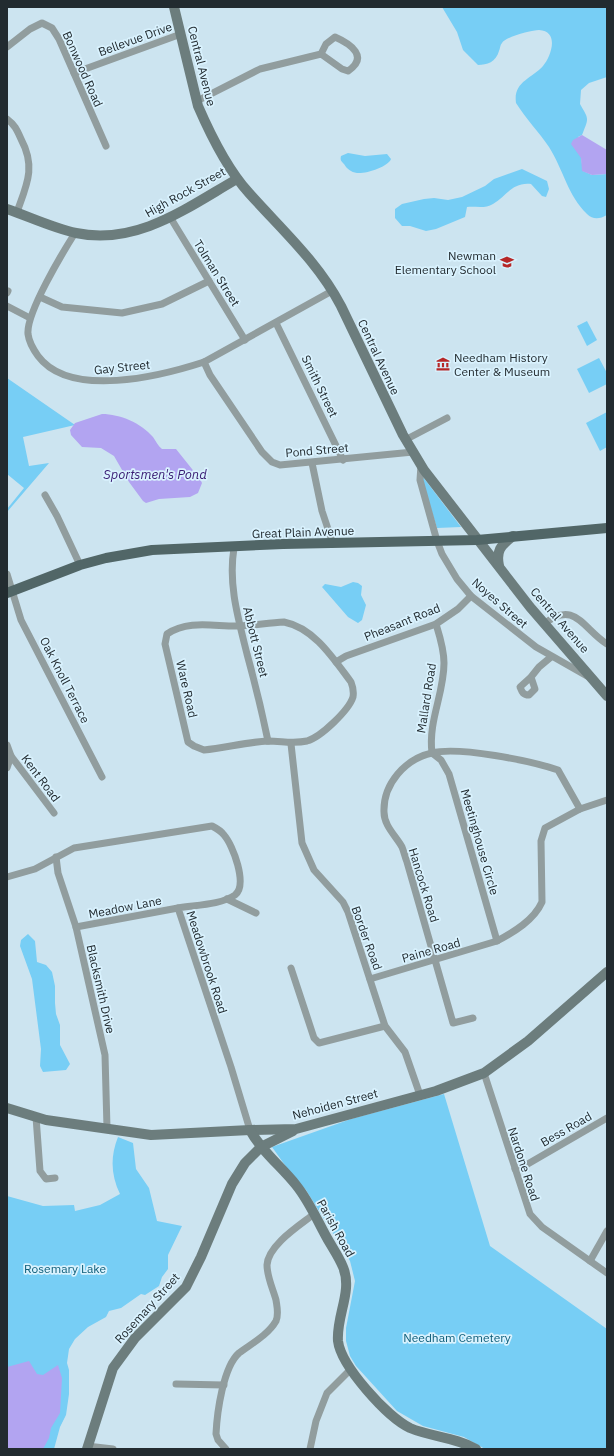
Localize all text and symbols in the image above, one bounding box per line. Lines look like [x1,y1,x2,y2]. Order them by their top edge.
street label: Bellevue Drive [96,19,174,59]
street label: Central Avenue [185,24,219,108]
street label: Bonwood Road [60,29,106,109]
street label: High Rock Street [142,164,228,220]
street label: Tolman Street [191,237,243,309]
place label: Newman Elementary School [395,248,496,277]
school or university icon: Newman Elementary School [499,254,515,270]
street label: Central Avenue [355,317,403,398]
place label: Needham History Center & Museum [454,350,550,379]
street label: Smith Street [299,352,341,420]
museum icon: Needham History Center & Museum [435,356,451,372]
street label: Gay Street [93,357,151,377]
street label: Pond Street [285,440,349,460]
water label: Sportsmen's Pond [103,466,207,483]
street label: Great Plain Avenue [252,523,355,541]
street label: Noyes Street [469,575,531,631]
street label: Central Avenue [527,584,593,656]
street label: Pheasant Road [362,600,442,644]
street label: Abbott Street [240,605,272,679]
street label: Oak Knoll Terrace [37,634,93,726]
street label: Ware Road [173,659,201,719]
street label: Mallard Road [413,662,439,734]
street label: Kent Road [18,751,64,805]
street label: Meetinghouse Circle [458,787,502,897]
street label: Hancock Road [406,846,442,924]
street label: Meadow Lane [87,892,163,921]
street label: Border Road [348,904,386,972]
street label: Meadowbrook Road [183,909,231,1015]
street label: Paine Road [400,934,462,966]
street label: Blacksmith Drive [83,943,119,1035]
street label: Nehoiden Street [291,1085,379,1123]
street label: Bess Road [538,1108,594,1150]
street label: Nardone Road [505,1125,543,1203]
street label: Parish Road [314,1196,358,1260]
park label: Rosemary Lake [24,1261,106,1276]
street label: Rosemary Street [111,1270,183,1346]
park label: Needham Cemetery [403,1330,511,1345]

